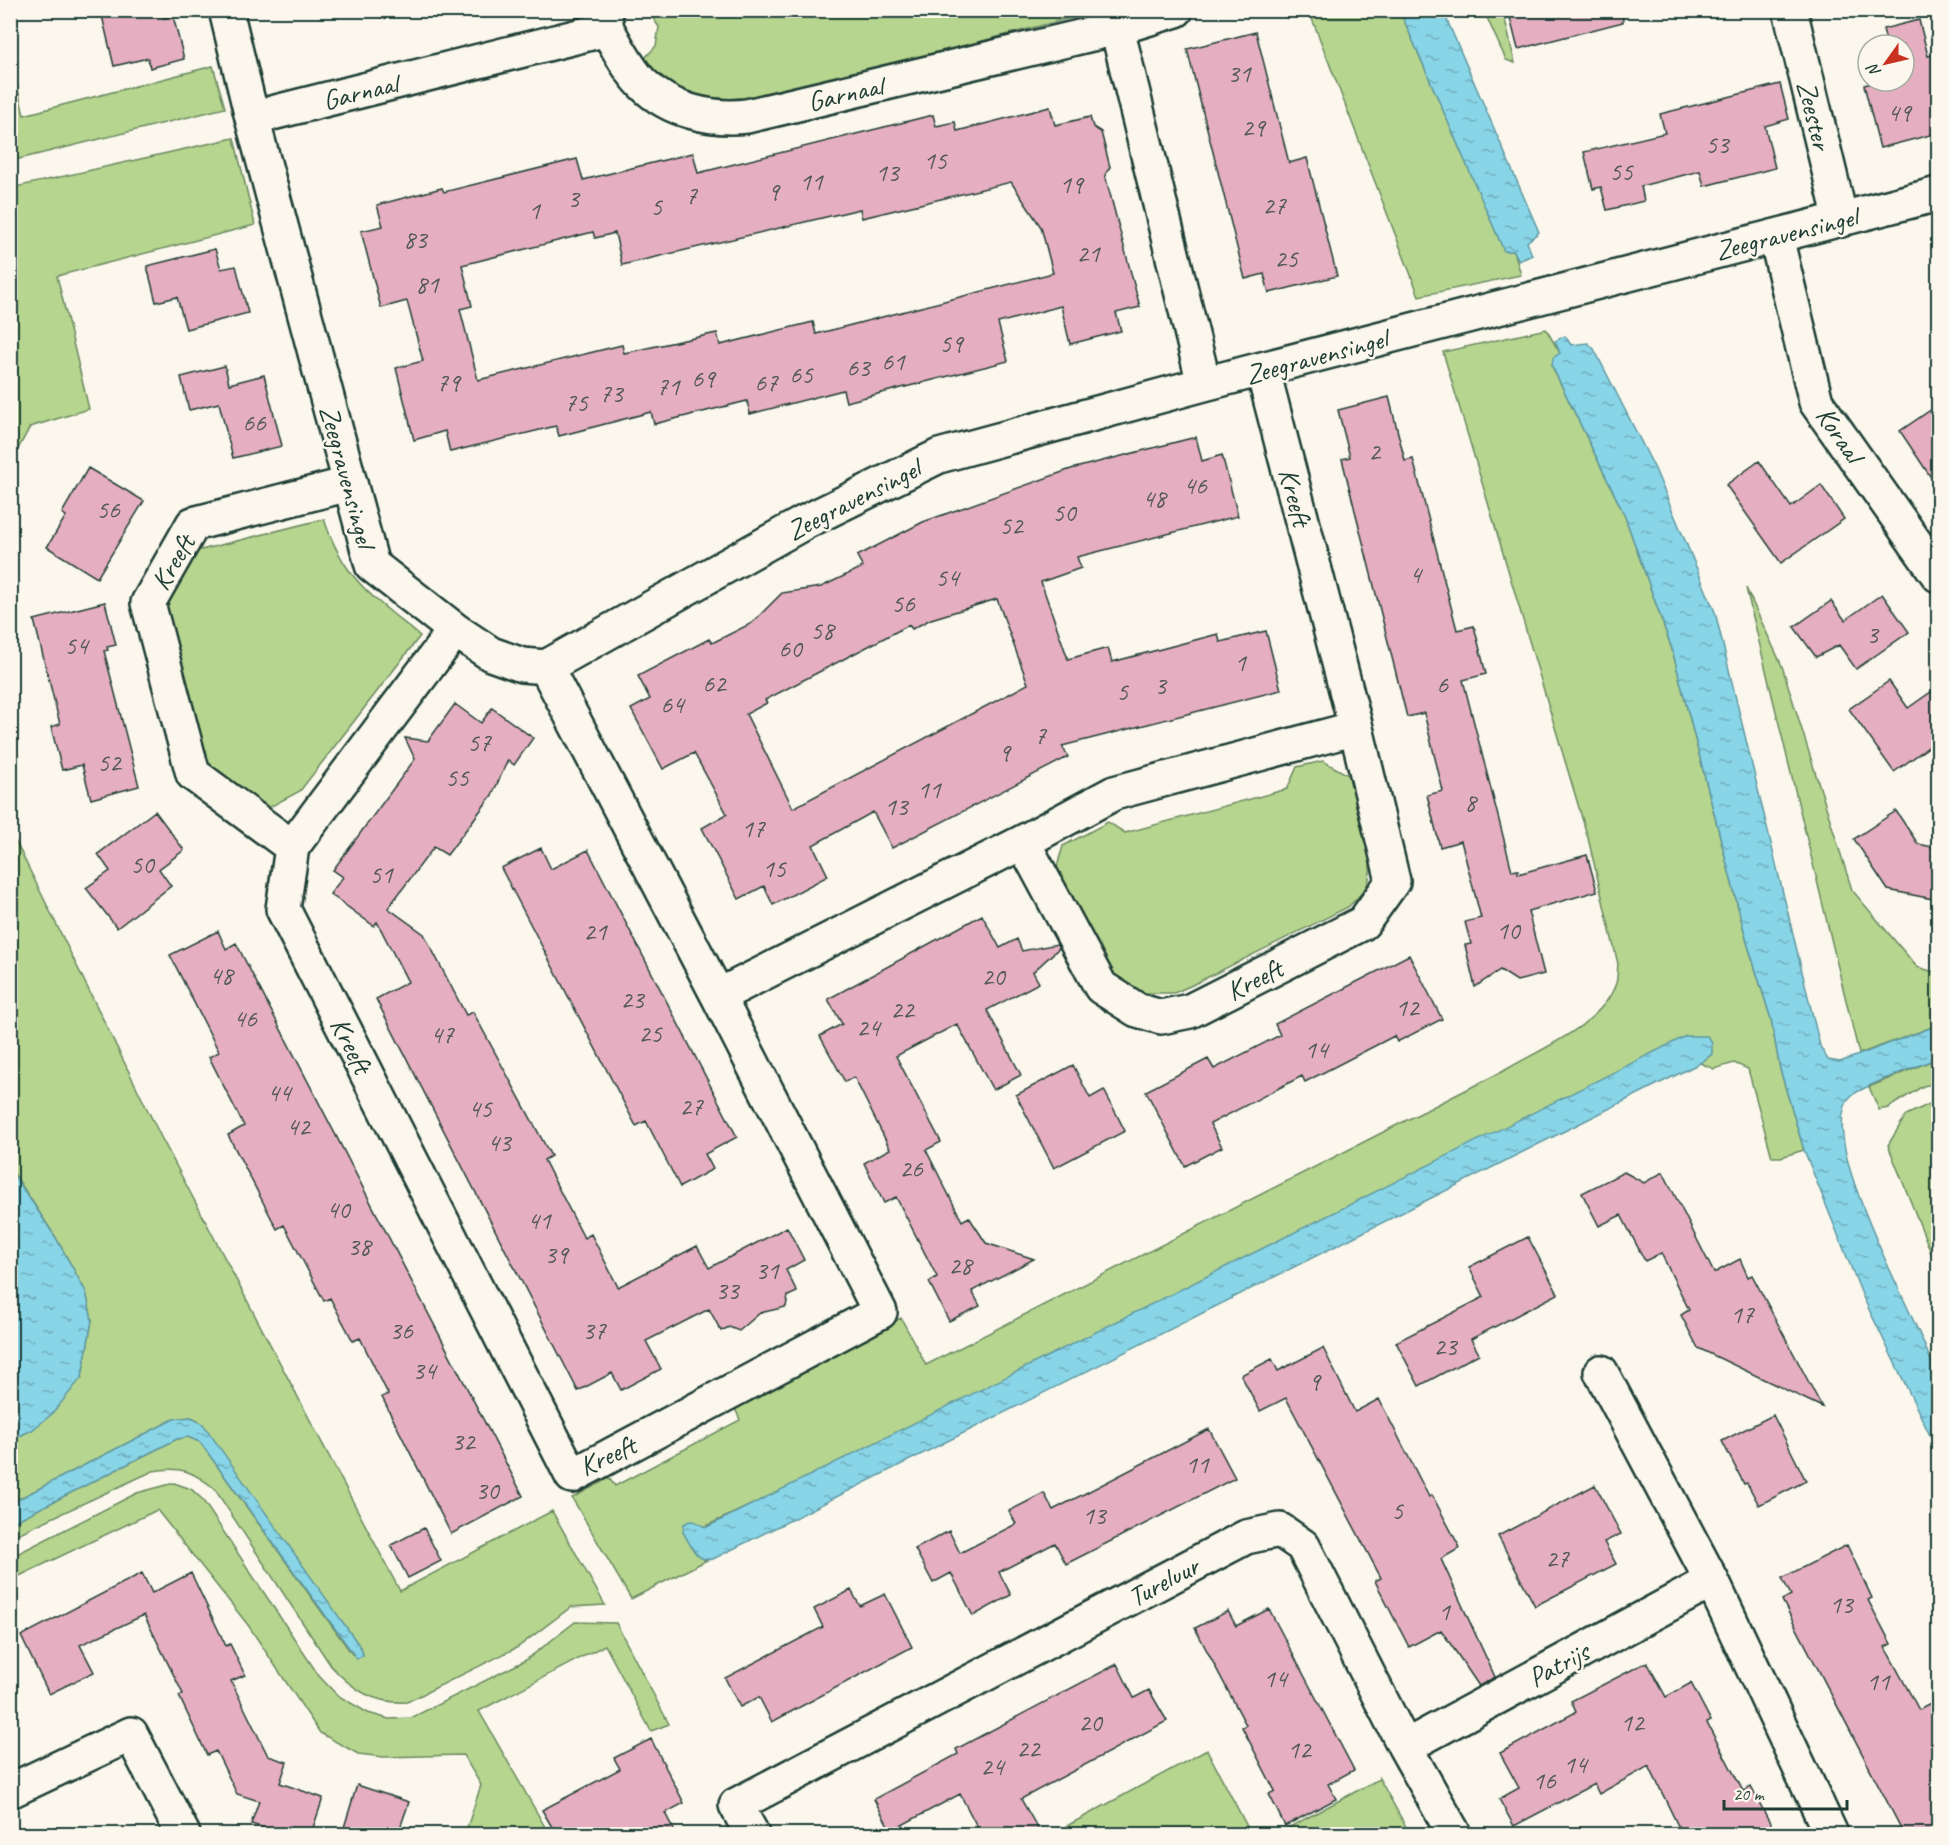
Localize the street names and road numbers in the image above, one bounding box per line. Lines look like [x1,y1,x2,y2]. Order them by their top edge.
street label: Garnaal [319,64,406,118]
street label: Garnaal [804,67,891,119]
street label: Zeester [1789,77,1840,155]
street label: Zeegravensingel [1711,198,1866,268]
street label: Zeegravensingel [1241,319,1396,392]
street label: Koraal [1808,400,1874,473]
street label: Zeegravensingel [312,401,385,556]
street label: Zeegravensingel [781,448,931,548]
street label: Kreeft [1271,464,1321,533]
street label: Kreeft [143,526,204,596]
street label: Kreeft [1220,949,1291,1008]
street label: Kreeft [323,1011,382,1082]
street label: Kreeft [573,1426,644,1484]
street label: Tureluur [1122,1547,1206,1615]
street label: Patrijs [1522,1633,1597,1695]

